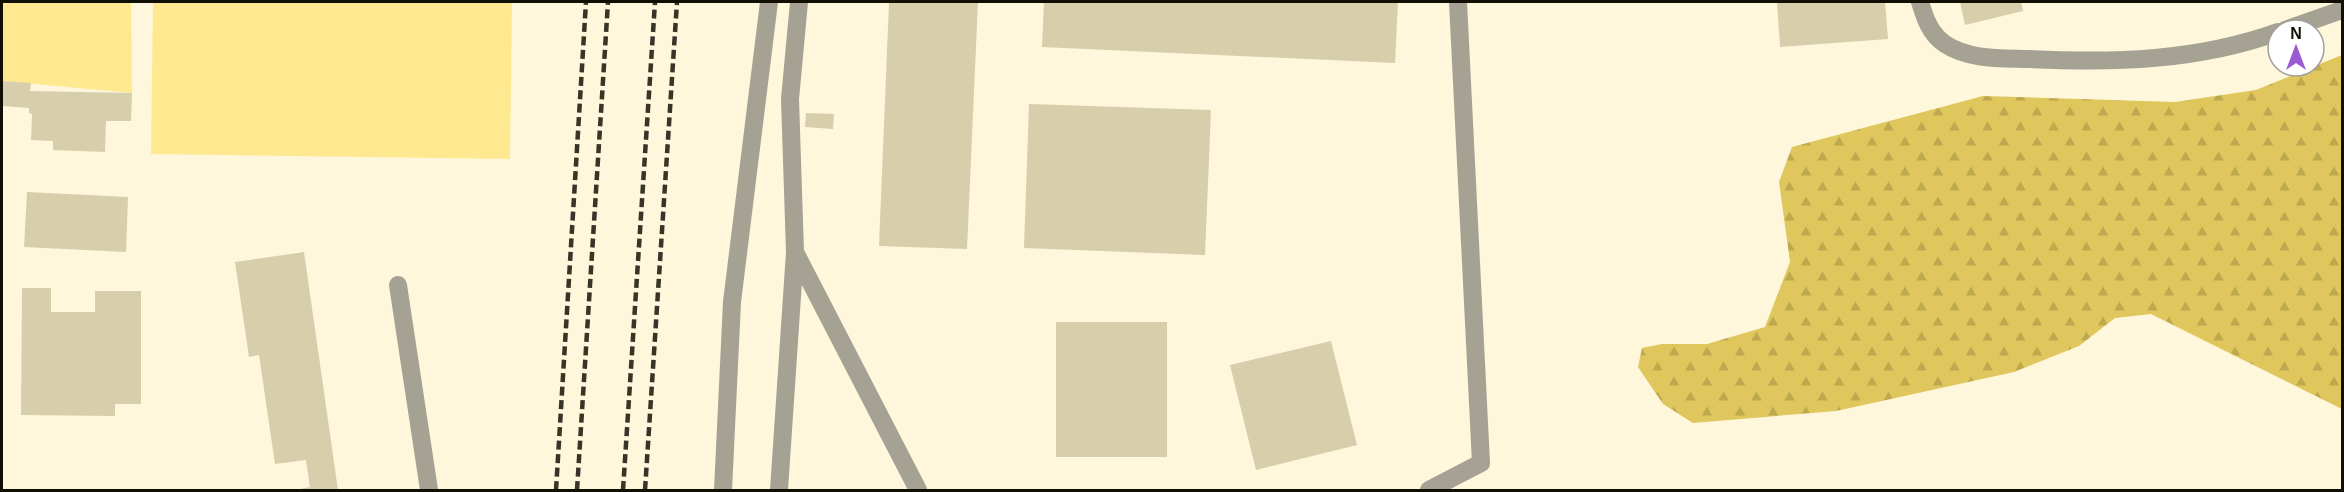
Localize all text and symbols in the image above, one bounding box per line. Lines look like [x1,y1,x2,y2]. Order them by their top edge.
north arrow [2266,18,2326,78]
text: N [2290,25,2302,42]

